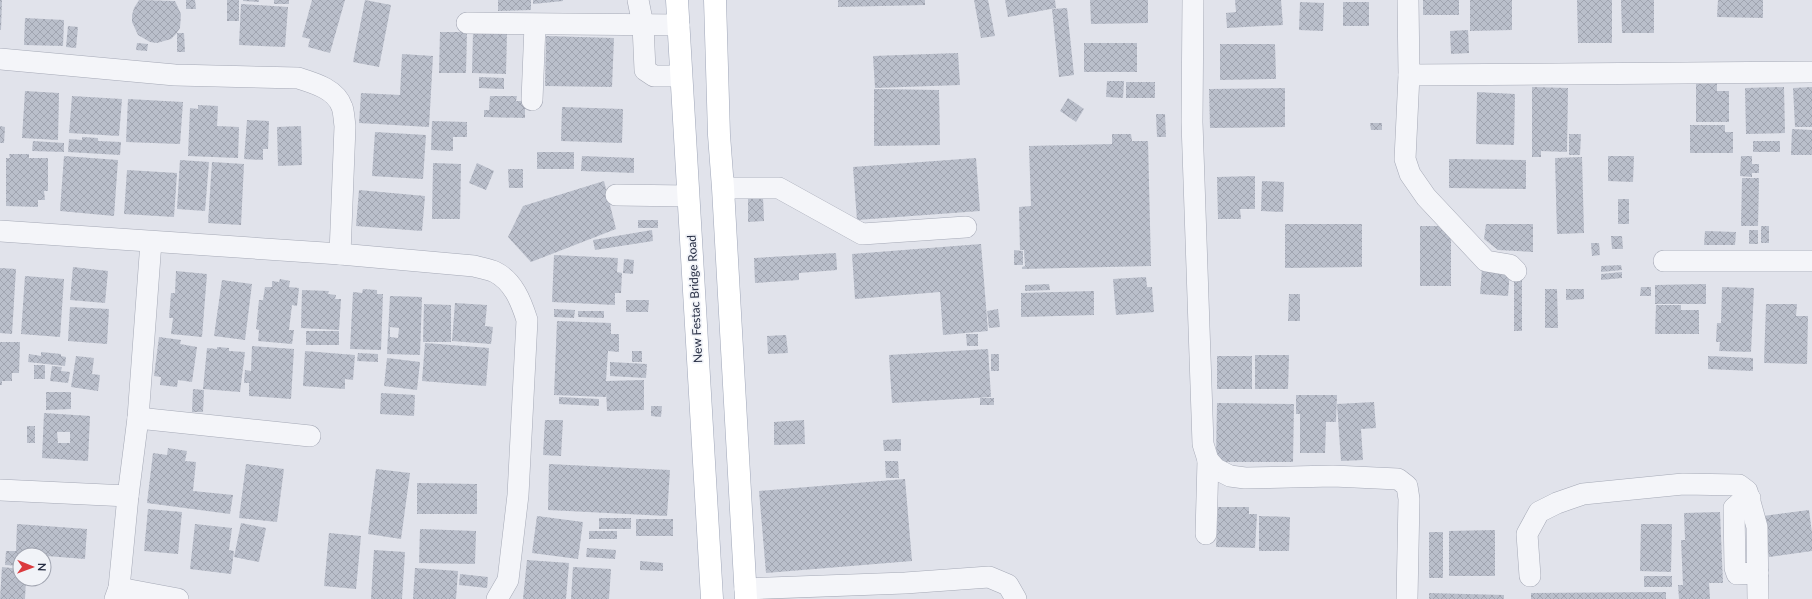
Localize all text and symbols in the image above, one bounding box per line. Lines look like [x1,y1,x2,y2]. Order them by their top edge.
street label: New Festac Bridge Road [684,235,705,363]
north arrow [12,547,52,587]
text: N [36,563,49,572]

